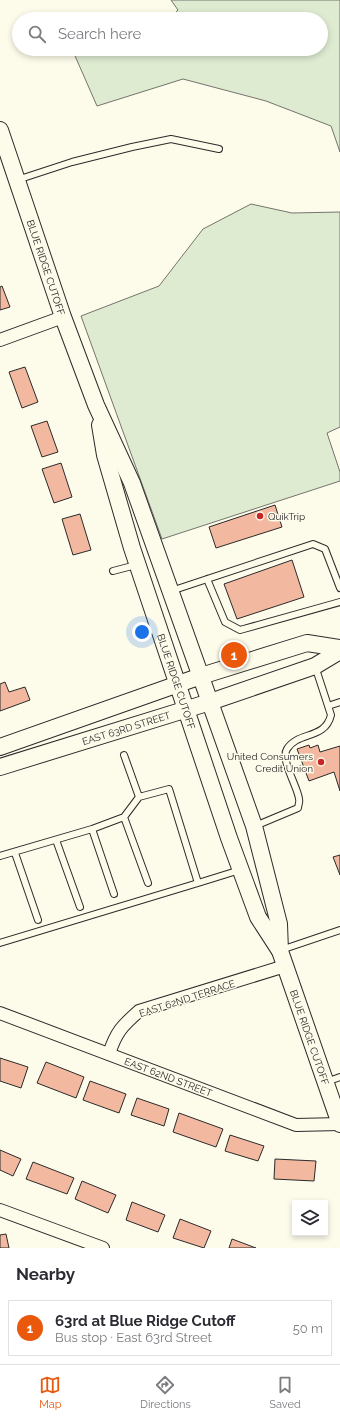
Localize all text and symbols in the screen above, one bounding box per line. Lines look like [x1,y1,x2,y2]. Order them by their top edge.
search box [12,12,328,56]
icon: search [26,23,48,45]
text: Search here [58,25,141,43]
street label: BLUE RIDGE CUTOFF [25,218,67,317]
marker: QuikTrip [255,511,265,521]
place label: QuikTrip [268,511,305,522]
your location [132,622,152,642]
street label: BLUE RIDGE CUTOFF [155,632,197,731]
pin: 1 [221,640,247,670]
street label: EAST 63RD STREET [81,710,172,747]
place label: United Consumers Credit Union [227,751,313,774]
marker: United Consumers Credit Union [316,757,326,767]
street label: EAST 62ND TERRACE [138,978,237,1019]
street label: BLUE RIDGE CUTOFF [288,988,331,1087]
street label: EAST 62ND STREET [123,1056,214,1099]
map controls [292,1200,328,1236]
button: layers [292,1200,328,1236]
text: Nearby [16,1264,75,1284]
text: 63rd at Blue Ridge Cutoff [55,1312,235,1330]
text: 1 [27,1321,33,1336]
text: 50 m [293,1321,323,1336]
text: Bus stop · East 63rd Street [55,1330,212,1345]
tab: Map [39,1374,62,1411]
tab: Directions [140,1374,191,1411]
tab: Saved [269,1374,301,1411]

